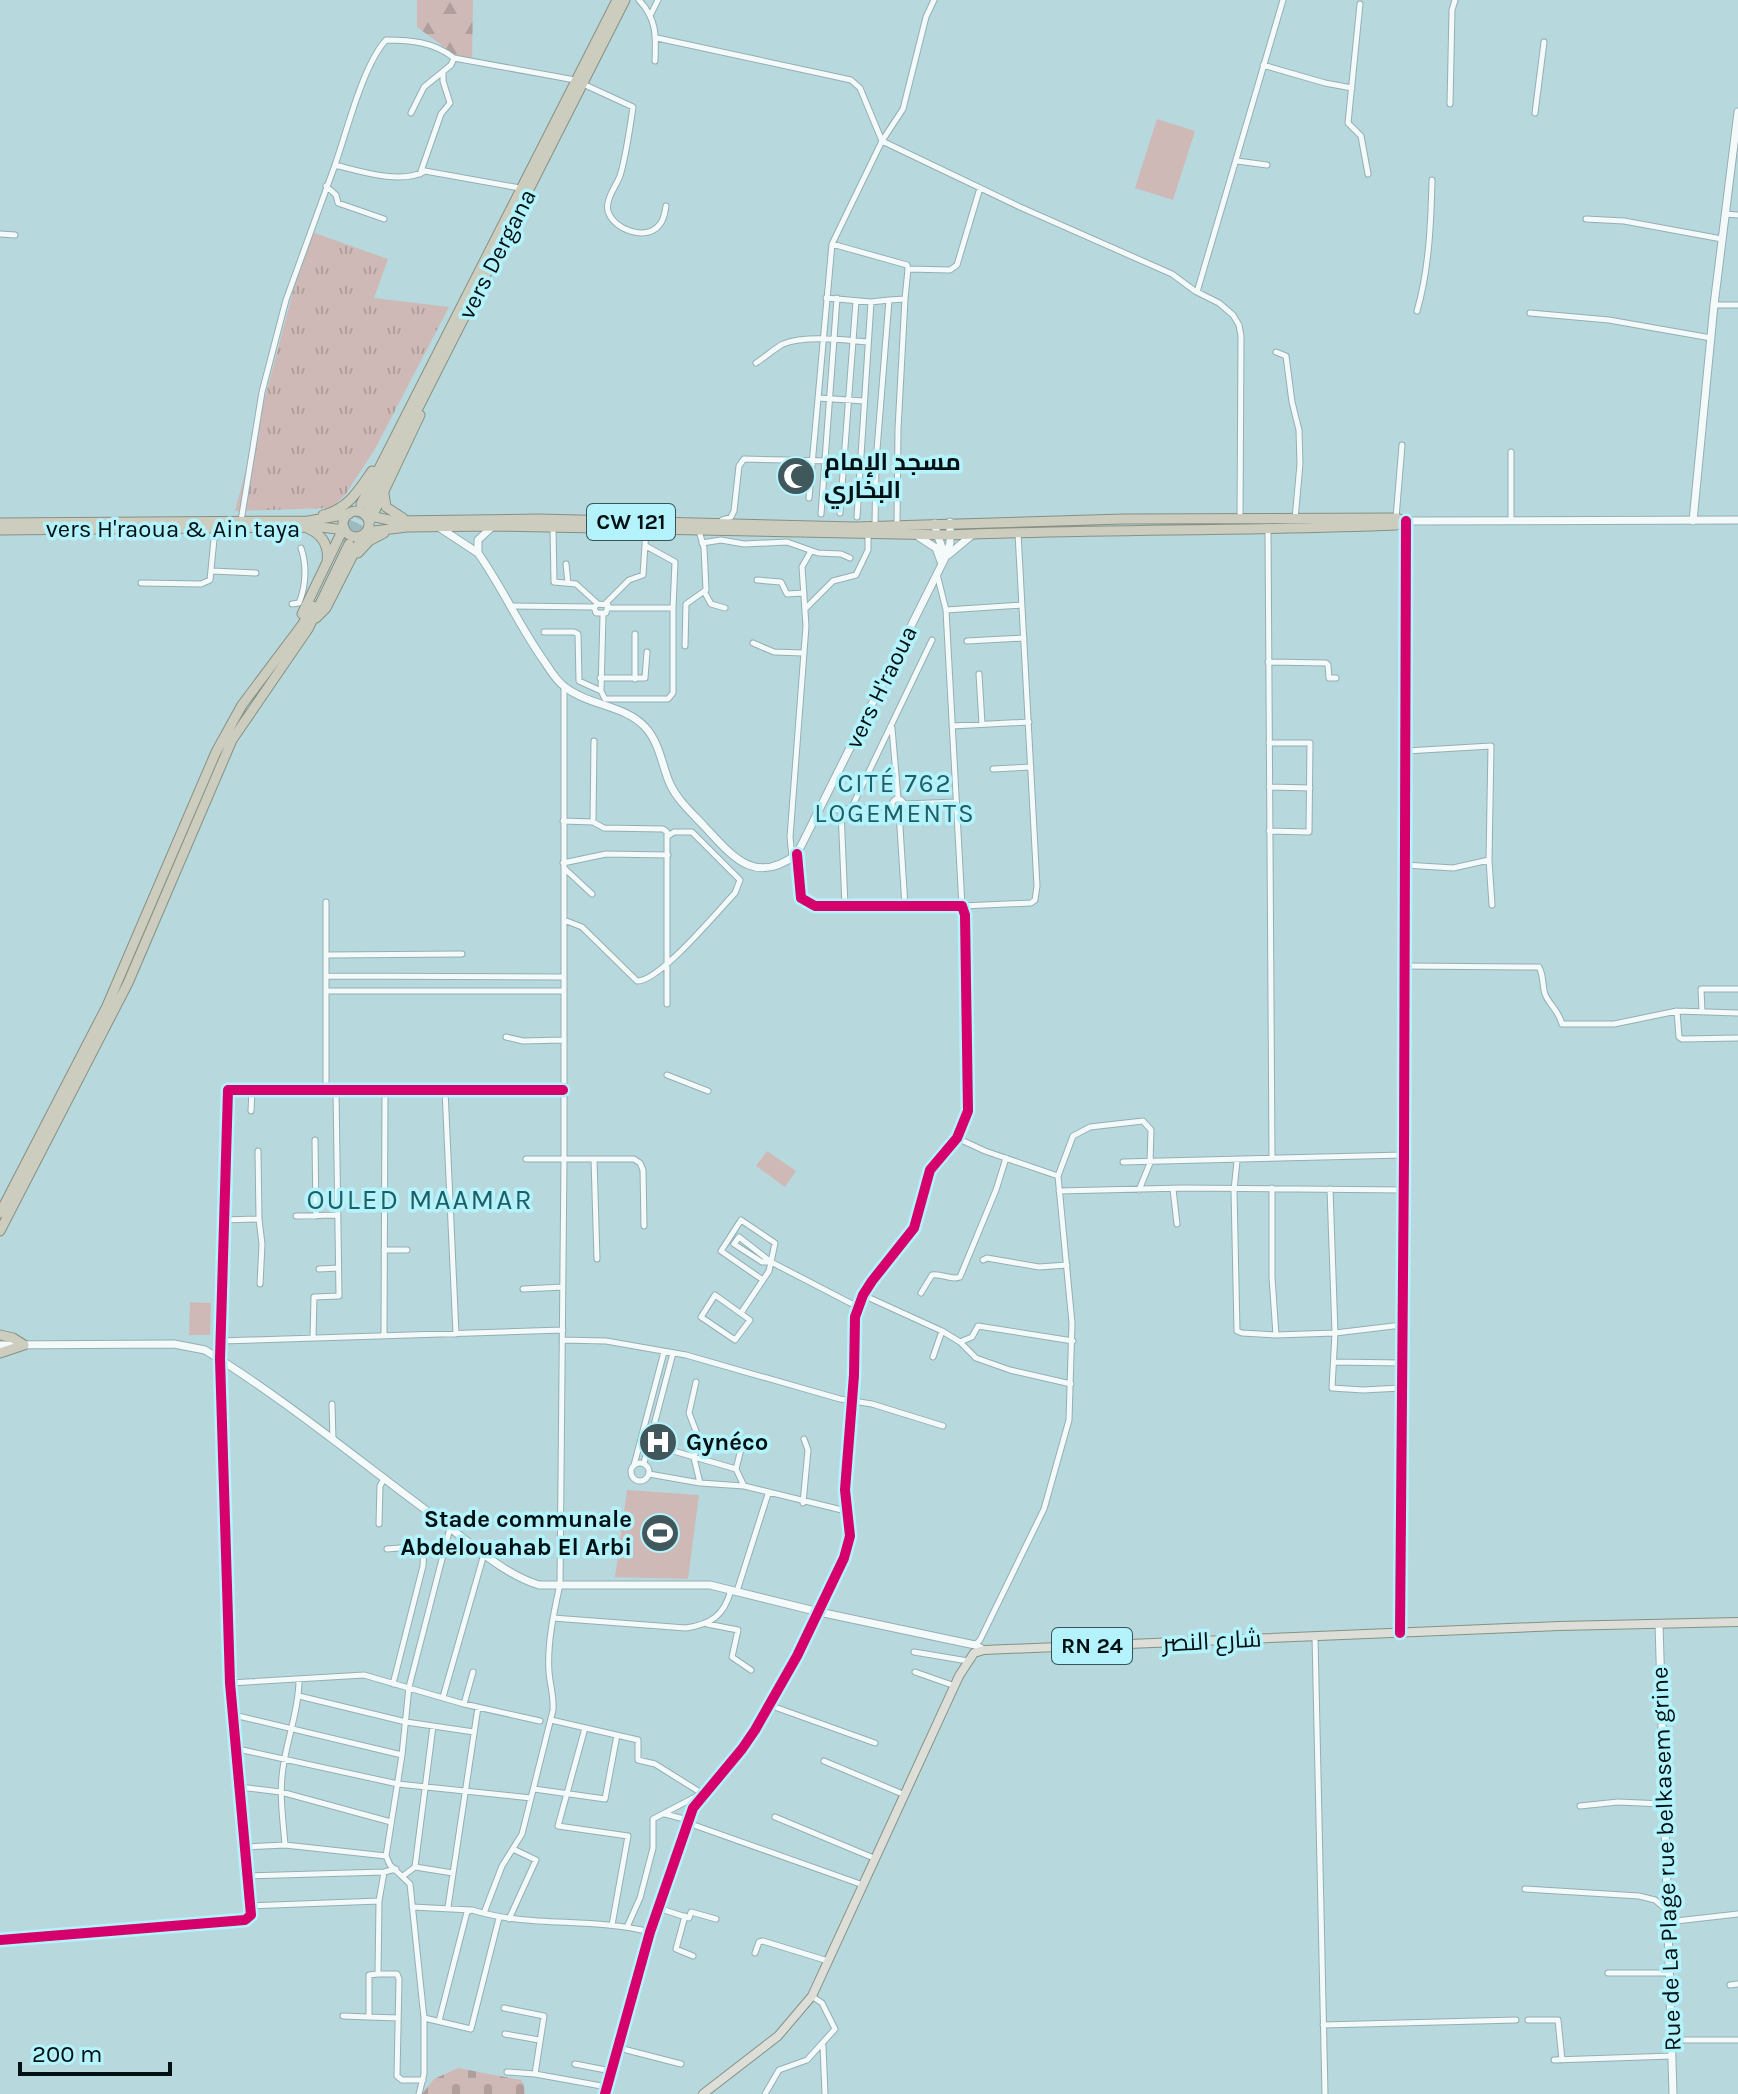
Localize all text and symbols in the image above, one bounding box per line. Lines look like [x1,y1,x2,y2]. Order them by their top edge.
street label: vers Dergana [452,184,542,324]
place label: مسجد الإمام البخاري [824,448,961,509]
mosque icon: مسجد الإمام البخاري [775,455,817,497]
road number: CW 121 [587,504,675,540]
street label: vers H'raoua & Ain taya [46,515,300,543]
street label: vers H'raoua [839,621,923,753]
district label: CITÉ 762 LOGEMENTS [814,767,976,829]
district label: OULED MAAMAR [306,1183,534,1216]
hospital icon: Gynéco [637,1421,679,1463]
place label: Gynéco [686,1428,768,1456]
place label: Stade communale Abdelouahab El Arbi [401,1505,632,1561]
sports icon: Stade communale Abdelouahab El Arbi [639,1512,681,1554]
street label: شارع النصر [1160,1624,1262,1660]
road number: RN 24 [1052,1628,1132,1664]
street label: Rue de La Plage rue belkasem grine [1645,1666,1687,2052]
scale bar [20,2026,170,2076]
text: 200 m [32,2040,103,2068]

